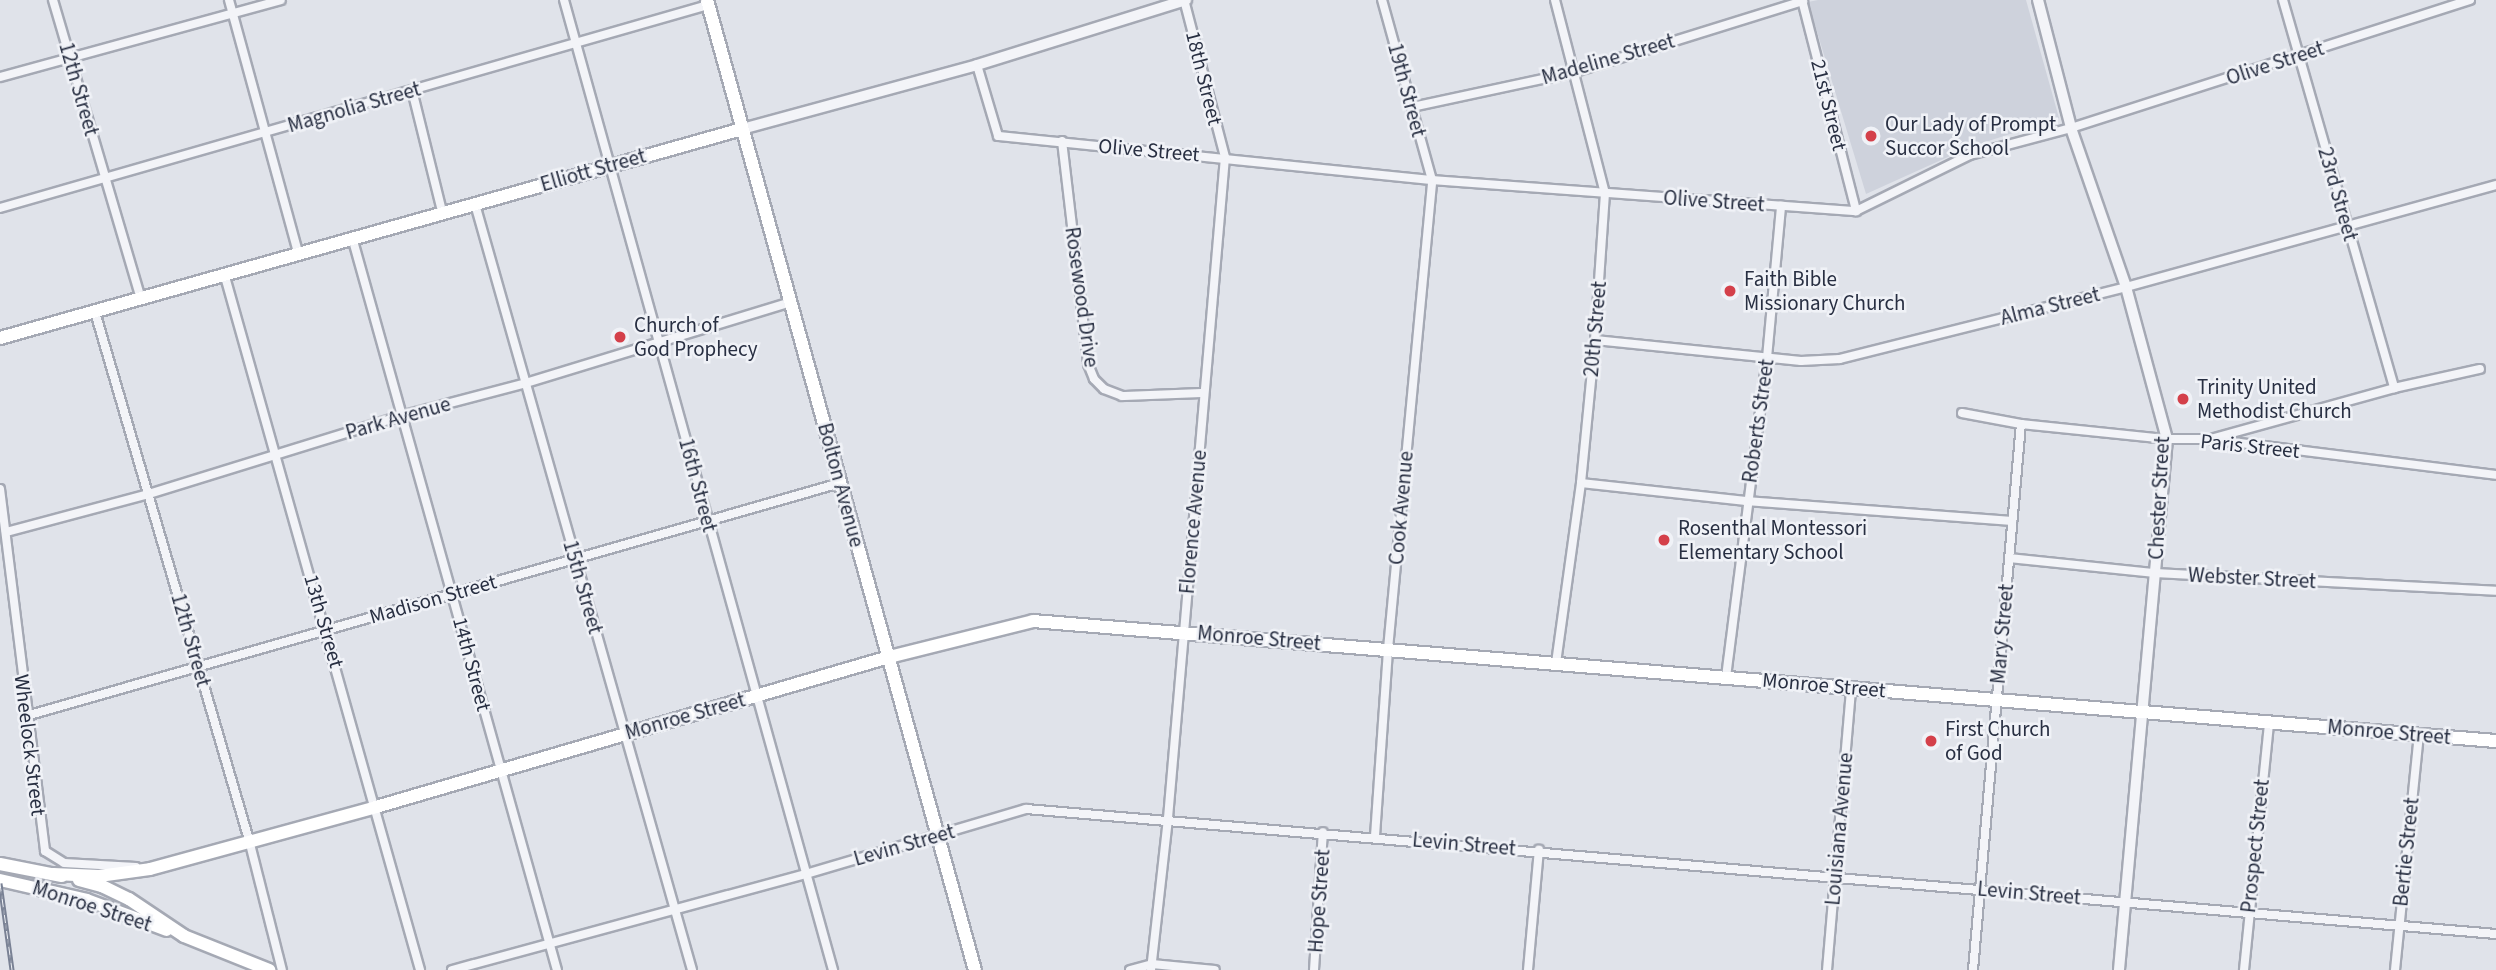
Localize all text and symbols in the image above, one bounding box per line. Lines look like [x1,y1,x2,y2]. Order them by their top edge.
street label: 18th Street [1180,28,1228,128]
street label: Madeline Street [1539,28,1677,90]
street label: Olive Street [2223,35,2327,91]
street label: 12th Street [54,39,104,139]
street label: 19th Street [1382,40,1432,140]
street label: 21st Street [1806,57,1852,153]
street label: Magnolia Street [285,76,423,138]
place label: Our Lady of Prompt Succor School [1885,111,2056,161]
marker: Our Lady of Prompt Succor School [1863,128,1879,144]
street label: Olive Street [1097,133,1201,167]
street label: Elliott Street [537,143,649,197]
street label: 23rd Street [2313,144,2363,244]
street label: Olive Street [1663,185,1765,217]
street label: Rosewood Drive [1060,225,1104,369]
place label: Faith Bible Missionary Church [1744,266,1905,316]
street label: 20th Street [1578,280,1612,378]
street label: Alma Street [1998,281,2102,331]
marker: Faith Bible Missionary Church [1722,283,1738,299]
place label: Church of God Prophecy [634,312,758,362]
marker: Church of God Prophecy [612,329,628,345]
street label: Roberts Street [1737,357,1779,485]
place label: Trinity United Methodist Church [2197,374,2352,424]
street label: Park Avenue [343,391,453,445]
marker: Trinity United Methodist Church [2175,391,2191,407]
street label: Bolton Avenue [812,420,870,550]
street label: Paris Street [2199,428,2301,464]
street label: 16th Street [673,435,723,535]
street label: Chester Street [2143,436,2175,560]
street label: Florence Avenue [1174,449,1212,595]
street label: Cook Avenue [1383,450,1419,566]
place label: Rosenthal Montessori Elementary School [1678,515,1867,565]
marker: Rosenthal Montessori Elementary School [1656,532,1672,548]
street label: 15th Street [558,537,608,637]
street label: Webster Street [2187,562,2317,594]
street label: Madison Street [366,569,500,629]
street label: 13th Street [299,571,349,671]
street label: Mary Street [1985,583,2019,685]
street label: 12th Street [166,590,216,690]
street label: 14th Street [447,614,497,714]
street label: Monroe Street [1196,620,1322,656]
street label: Monroe Street [1761,667,1887,703]
street label: Wheelock Street [9,673,51,817]
street label: Monroe Street [622,687,748,745]
street label: Monroe Street [2326,714,2452,750]
place label: First Church of God [1945,716,2050,766]
marker: First Church of God [1923,733,1939,749]
street label: Louisiana Avenue [1820,751,1858,907]
street label: Prospect Street [2235,778,2275,914]
street label: Bertie Street [2388,796,2424,908]
street label: Levin Street [851,819,957,871]
street label: Levin Street [1411,827,1517,861]
street label: Hope Street [1303,848,1335,954]
street label: Monroe Street [29,875,155,937]
street label: Levin Street [1976,876,2082,910]

